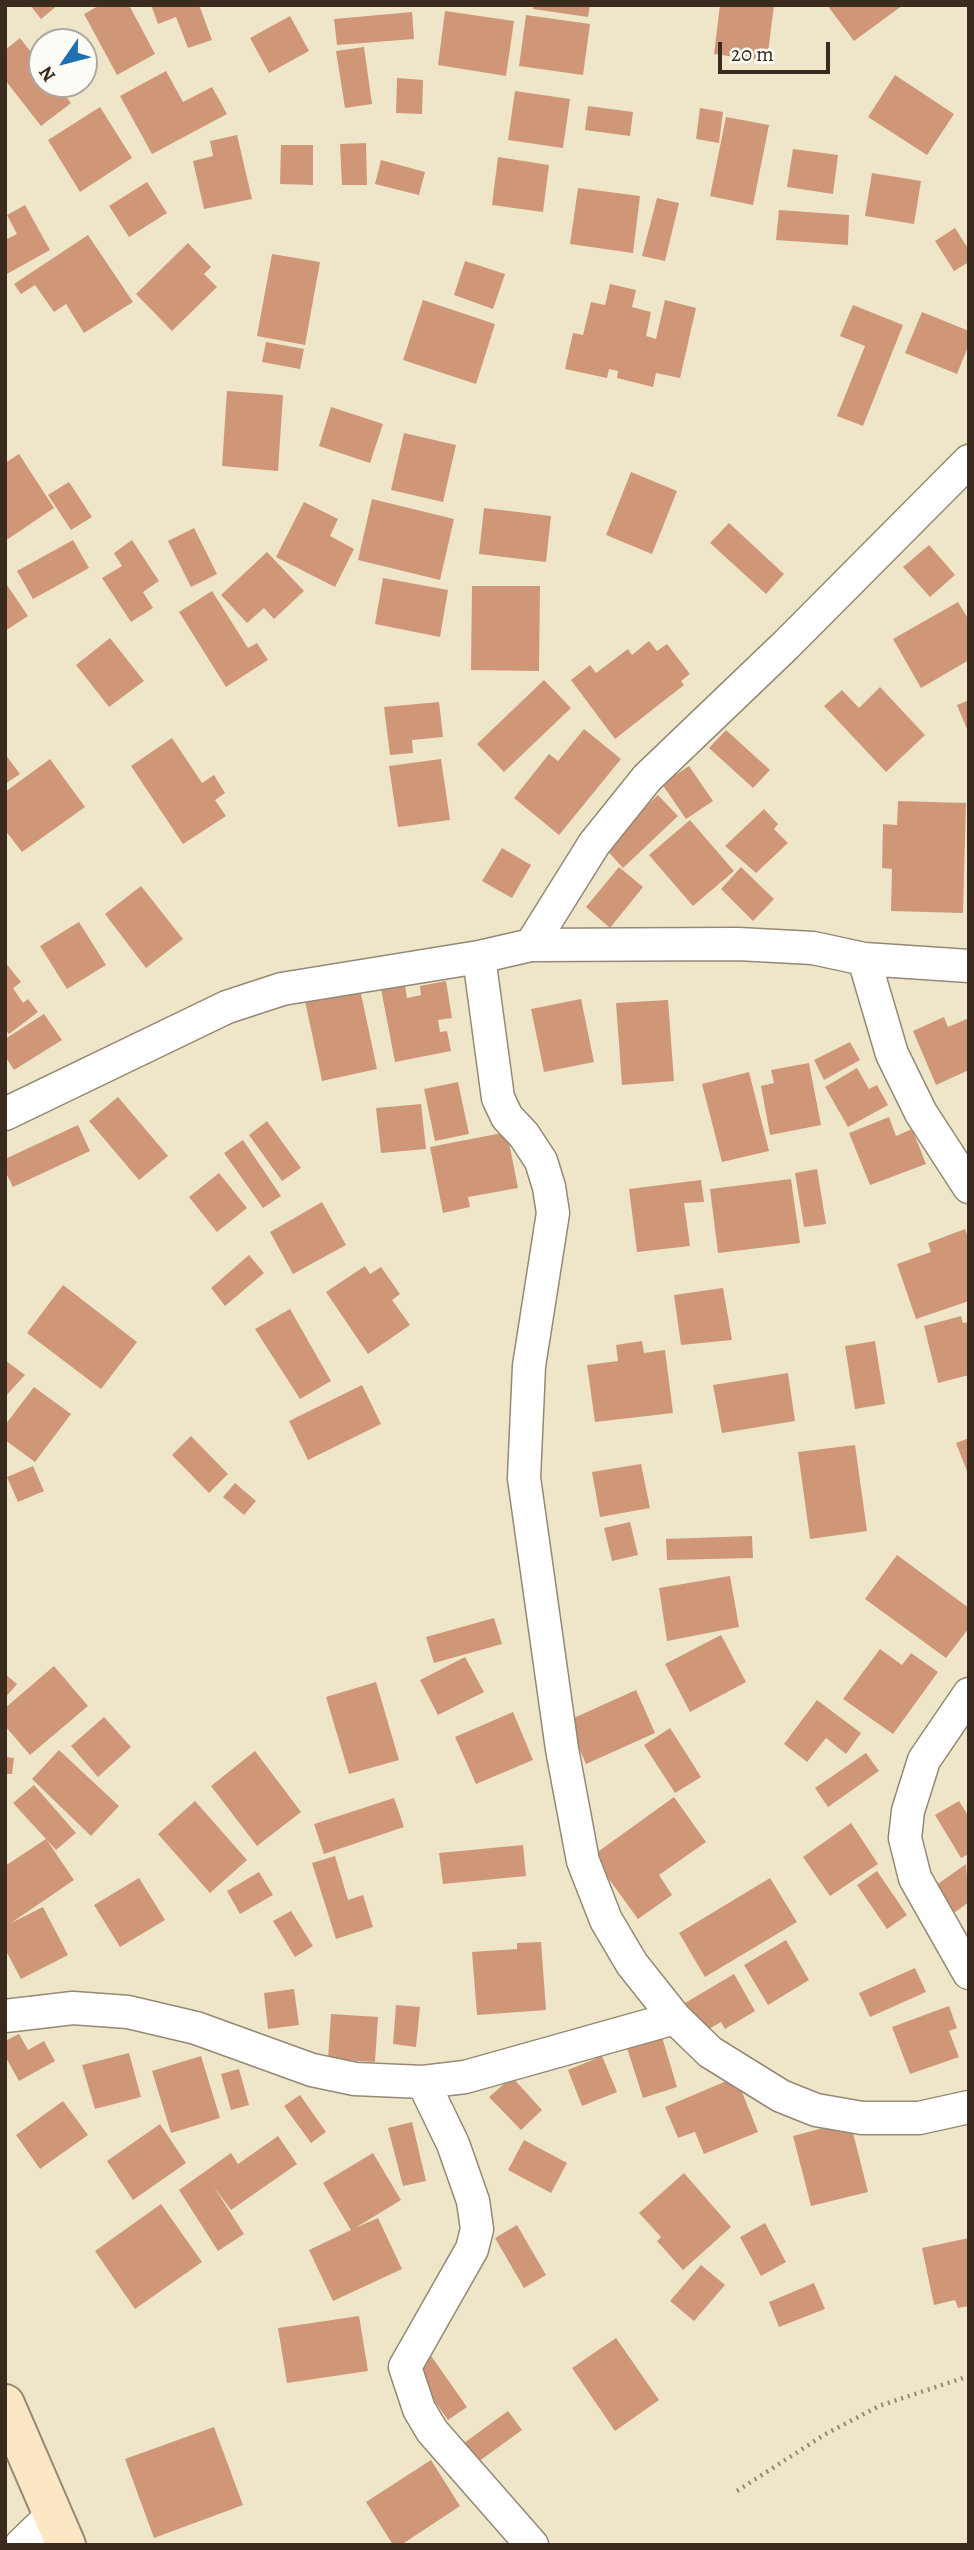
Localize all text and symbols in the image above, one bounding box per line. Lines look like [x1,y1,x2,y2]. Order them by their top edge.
north arrow [28,28,98,98]
scale bar [722,28,834,72]
text: 20 m [731,40,774,68]
text: N [33,61,62,87]

